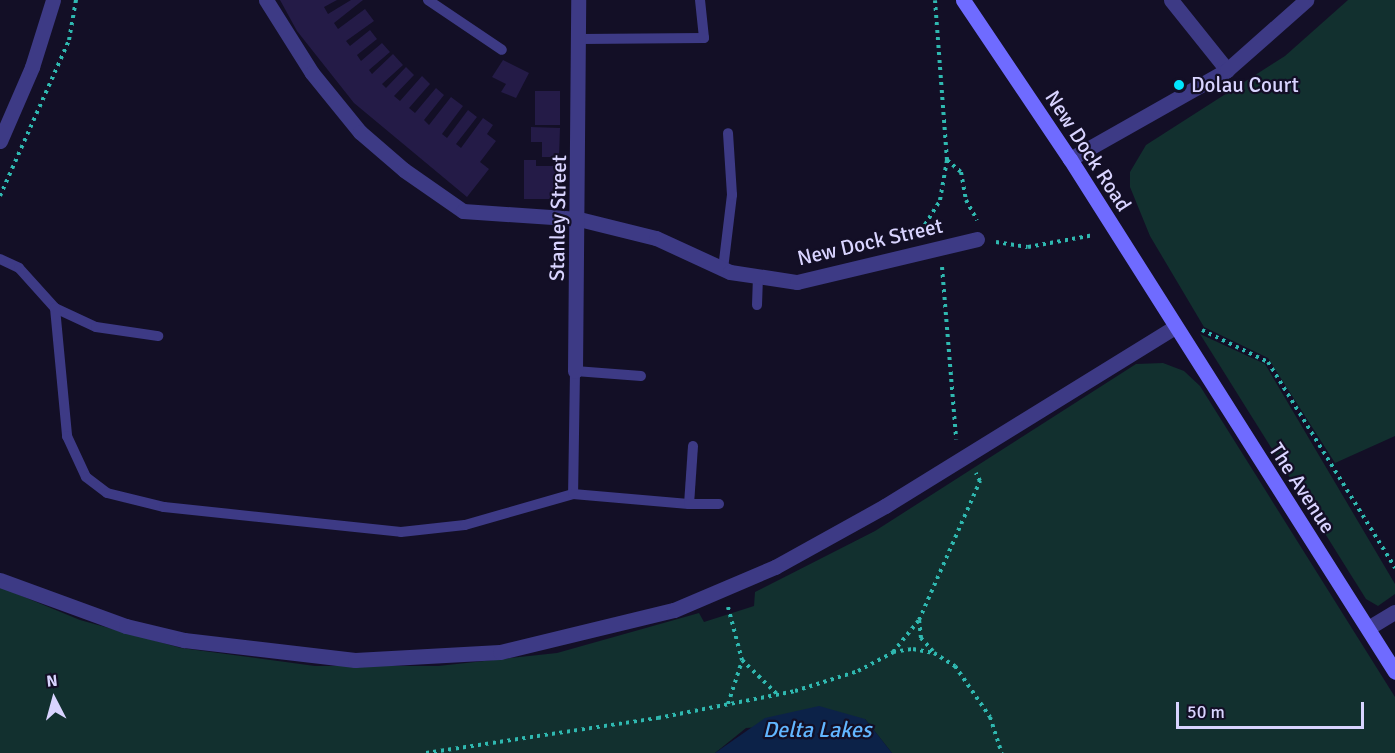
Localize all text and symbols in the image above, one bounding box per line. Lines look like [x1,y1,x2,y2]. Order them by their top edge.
place label: Dolau Court [1191,72,1299,98]
marker: Dolau Court [1172,78,1186,92]
street label: New Dock Road [1040,86,1136,216]
street label: Stanley Street [544,155,572,281]
street label: New Dock Street [795,213,945,271]
street label: The Avenue [1263,438,1341,538]
north arrow [24,669,84,729]
text: N [46,671,59,692]
scale bar [1179,690,1366,728]
text: 50 m [1187,701,1225,723]
water label: Delta Lakes [763,717,871,743]

